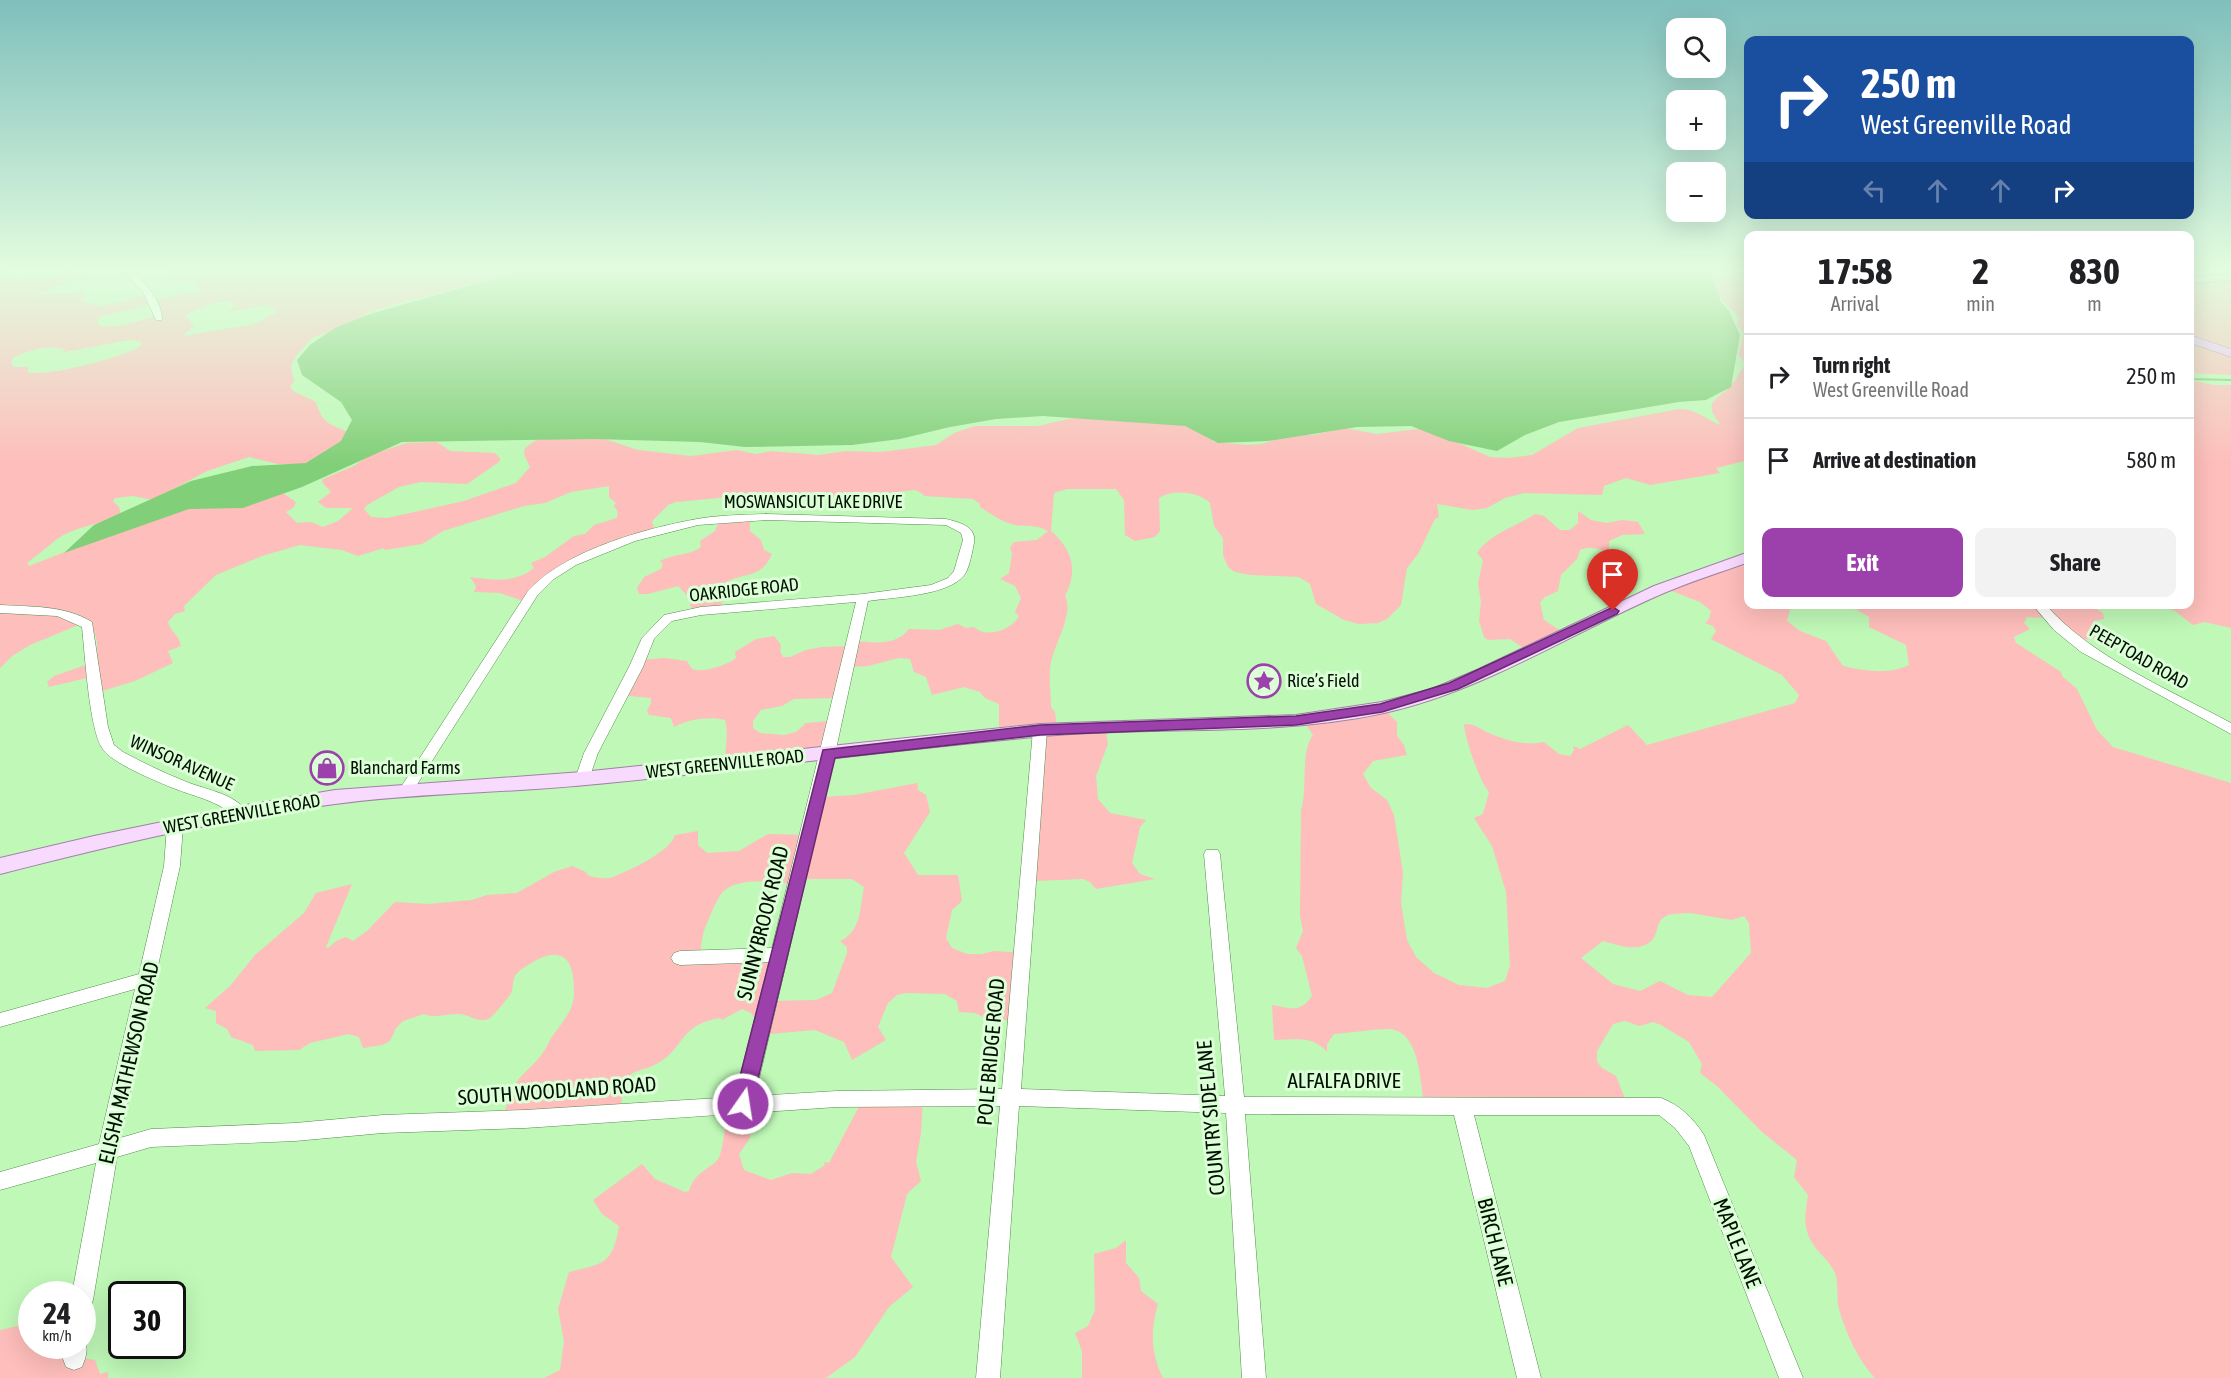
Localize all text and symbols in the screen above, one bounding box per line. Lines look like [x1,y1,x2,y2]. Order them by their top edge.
map controls [1666,18,1726,222]
button: search [1666,18,1726,78]
text: 250 m [1861,59,1956,107]
icon: right [1762,60,1840,138]
button: + [1666,90,1726,150]
text: West Greenville Road [1861,109,2072,140]
button: − [1666,162,1726,222]
icon: left [1858,174,1891,207]
icon: ahead [1921,174,1954,207]
icon: ahead [1984,174,2017,207]
icon: right [2047,174,2080,207]
text: 17:58 [1818,250,1892,292]
text: 2 [1972,250,1989,292]
text: 830 [2069,250,2120,292]
text: Arrival [1831,292,1880,315]
text: min [1966,292,1995,315]
text: m [2087,292,2102,315]
text: Turn right [1813,352,1890,378]
icon: right [1762,360,1795,393]
text: 250 m [2126,363,2176,389]
text: West Greenville Road [1813,378,1969,401]
icon: arrive [1762,444,1795,477]
text: Arrive at destination [1813,447,1976,473]
text: 580 m [2126,447,2176,473]
street label: MOSWANSICUT LAKE DRIVE [724,491,903,512]
button: Exit [1762,528,1963,597]
button: Share [1975,528,2176,597]
pin [1587,549,1638,611]
icon: arrive [1596,558,1629,591]
street label: OAKRIDGE ROAD [688,573,800,606]
street label: PEEPTOAD ROAD [2086,620,2192,693]
place icon: Rice’s Field [1246,663,1282,699]
place label: Rice’s Field [1287,670,1360,691]
street label: WINSOR AVENUE [127,730,238,795]
street label: WEST GREENVILLE ROAD [645,745,805,782]
shop icon: Blanchard Farms [309,750,345,786]
place label: Blanchard Farms [350,757,460,778]
street label: WEST GREENVILLE ROAD [162,789,322,838]
street label: SUNNYBROOK ROAD [731,843,793,1002]
street label: ELISHA MATHEWSON ROAD [93,959,163,1166]
street label: POLE BRIDGE ROAD [972,977,1008,1126]
street label: COUNTRY SIDE LANE [1191,1040,1229,1197]
street label: ALFALFA DRIVE [1288,1068,1401,1092]
street label: SOUTH WOODLAND ROAD [457,1071,657,1109]
position arrow [711,1072,775,1136]
street label: MAPLE LANE [1709,1194,1767,1291]
street label: BIRCH LANE [1473,1195,1518,1288]
speed limit sign: 30 [108,1281,186,1359]
text: 24 [43,1296,71,1330]
text: km/h [42,1327,72,1344]

